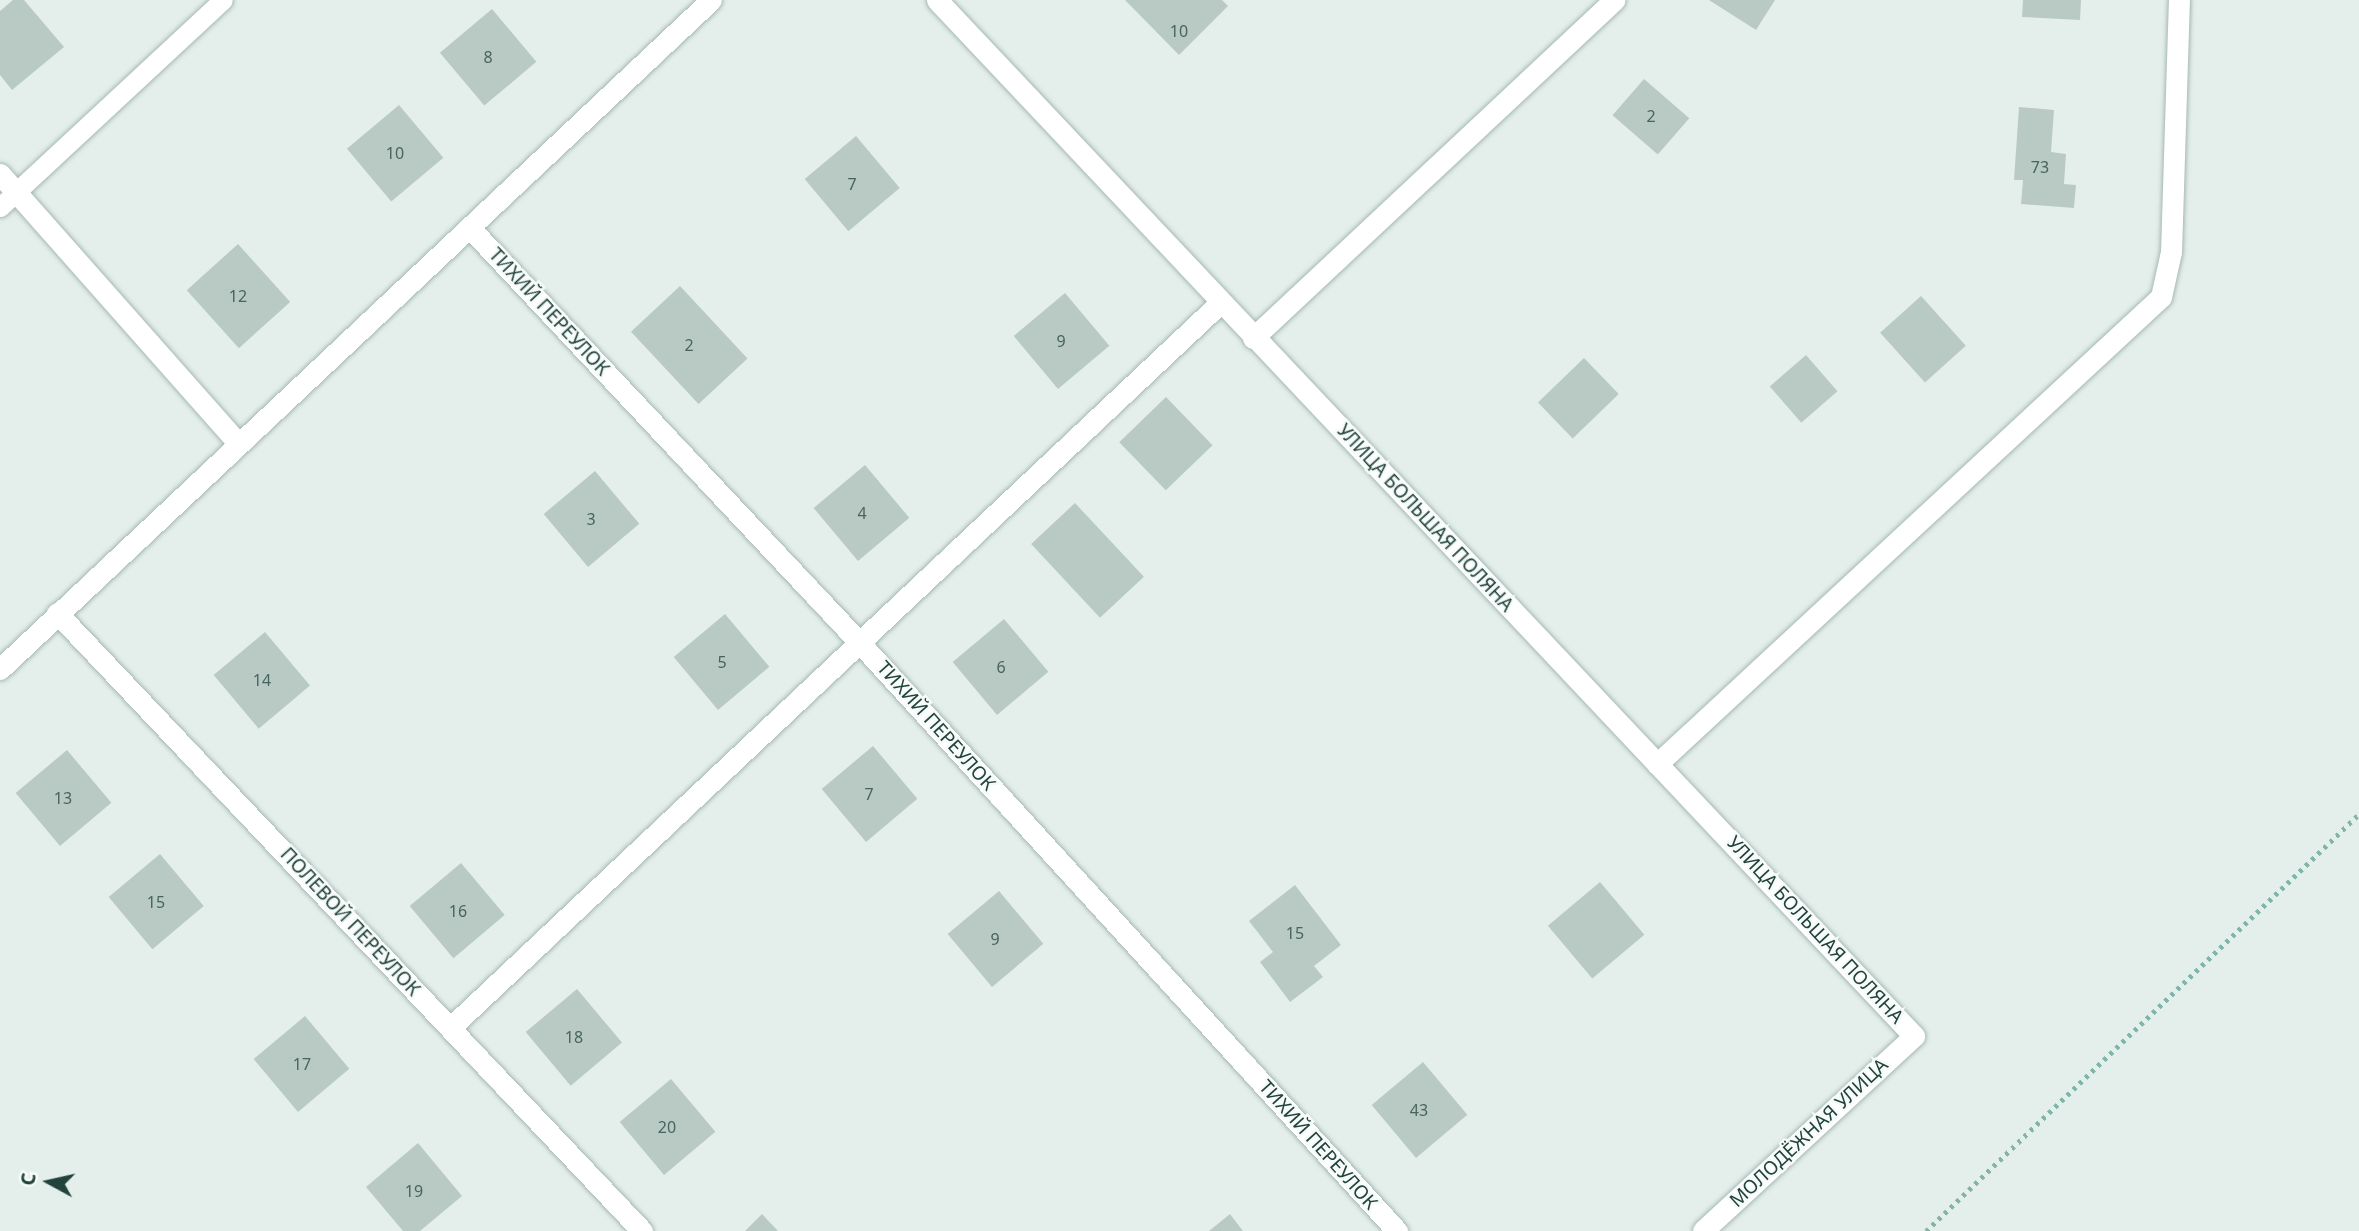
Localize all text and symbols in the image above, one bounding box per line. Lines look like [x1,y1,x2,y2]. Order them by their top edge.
house number: 10 [1170,21,1188,41]
house number: 8 [483,47,493,67]
house number: 2 [1646,106,1656,126]
house number: 10 [386,143,404,163]
house number: 73 [2031,157,2049,177]
house number: 7 [847,174,857,194]
street label: ТИХИЙ ПЕРЕУЛОК [484,244,614,380]
house number: 12 [229,286,247,306]
house number: 9 [1056,331,1066,351]
house number: 2 [684,335,694,355]
street label: УЛИЦА БОЛЬШАЯ ПОЛЯНА [1332,419,1518,617]
house number: 4 [857,503,867,523]
house number: 3 [586,509,596,529]
house number: 5 [717,652,727,672]
street label: ТИХИЙ ПЕРЕУЛОК [872,657,1000,795]
house number: 6 [996,657,1006,677]
house number: 14 [253,670,271,690]
house number: 7 [864,784,874,804]
house number: 13 [54,788,72,808]
street label: УЛИЦА БОЛЬШАЯ ПОЛЯНА [1722,831,1908,1029]
street label: ПОЛЕВОЙ ПЕРЕУЛОК [275,843,425,1001]
house number: 15 [147,892,165,912]
house number: 16 [449,901,467,921]
house number: 15 [1286,923,1304,943]
house number: 9 [990,929,1000,949]
house number: 18 [565,1027,583,1047]
house number: 17 [293,1054,311,1074]
street label: МОЛОДЁЖНАЯ УЛИЦА [1725,1054,1893,1212]
street label: ТИХИЙ ПЕРЕУЛОК [1254,1076,1382,1214]
house number: 43 [1410,1100,1428,1120]
house number: 20 [658,1117,676,1137]
north arrow [14,1147,84,1217]
text: С [14,1171,42,1187]
house number: 19 [405,1181,423,1201]

